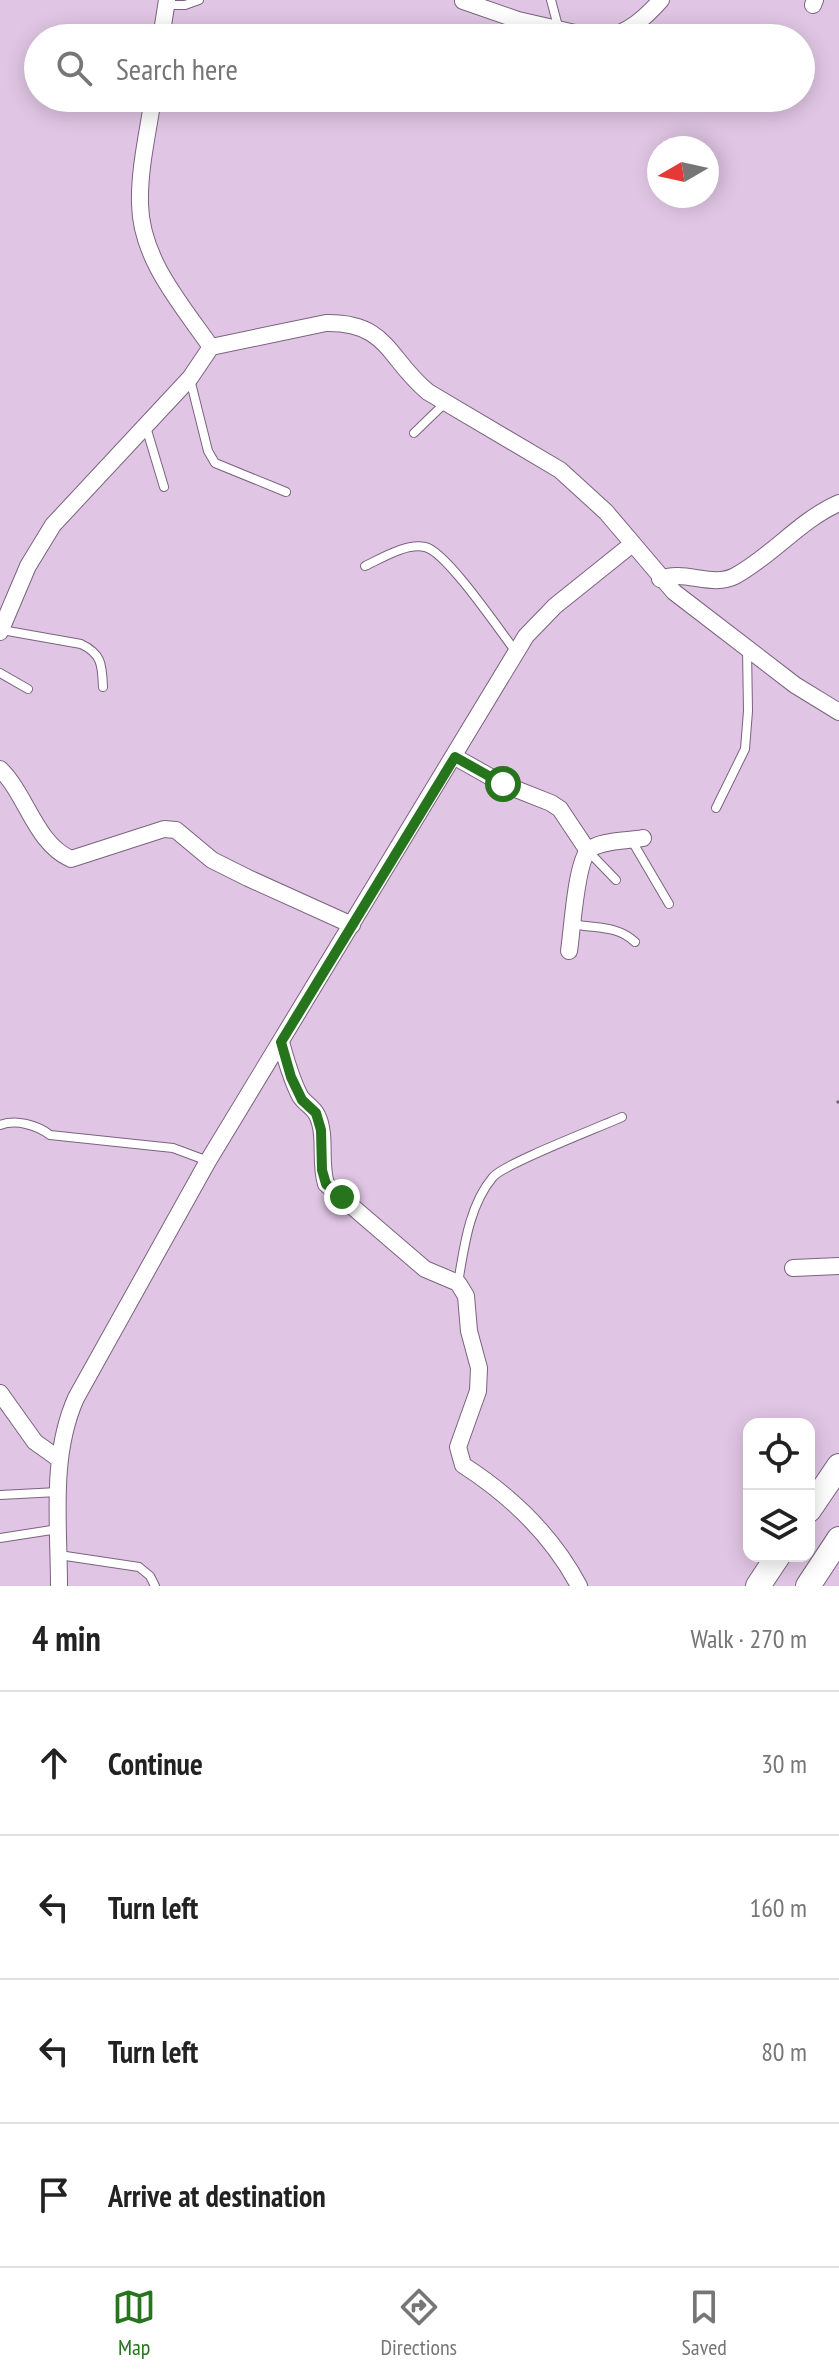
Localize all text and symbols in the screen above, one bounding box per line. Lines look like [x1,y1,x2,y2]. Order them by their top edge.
search box [24,24,815,112]
icon: search [52,46,96,90]
text: Search here [116,49,238,88]
north arrow [647,136,719,208]
route start [485,766,521,802]
route end [324,1179,360,1215]
map controls [743,1418,815,1562]
button: locate [743,1418,815,1490]
button: layers [743,1490,815,1562]
text: 4 min [32,1616,101,1660]
text: Walk · 270 m [690,1622,807,1655]
icon: ahead [32,1741,76,1785]
text: Continue [108,1744,203,1783]
text: 30 m [761,1747,807,1780]
icon: left [32,1885,76,1929]
text: Turn left [108,1888,198,1927]
text: 160 m [749,1891,807,1924]
icon: left [32,2029,76,2073]
text: Turn left [108,2032,198,2071]
text: 80 m [761,2035,807,2068]
icon: arrive [32,2173,76,2217]
text: Arrive at destination [108,2176,326,2215]
tab: Map [112,2285,156,2361]
tab: Directions [381,2285,457,2361]
tab: Saved [681,2285,727,2361]

